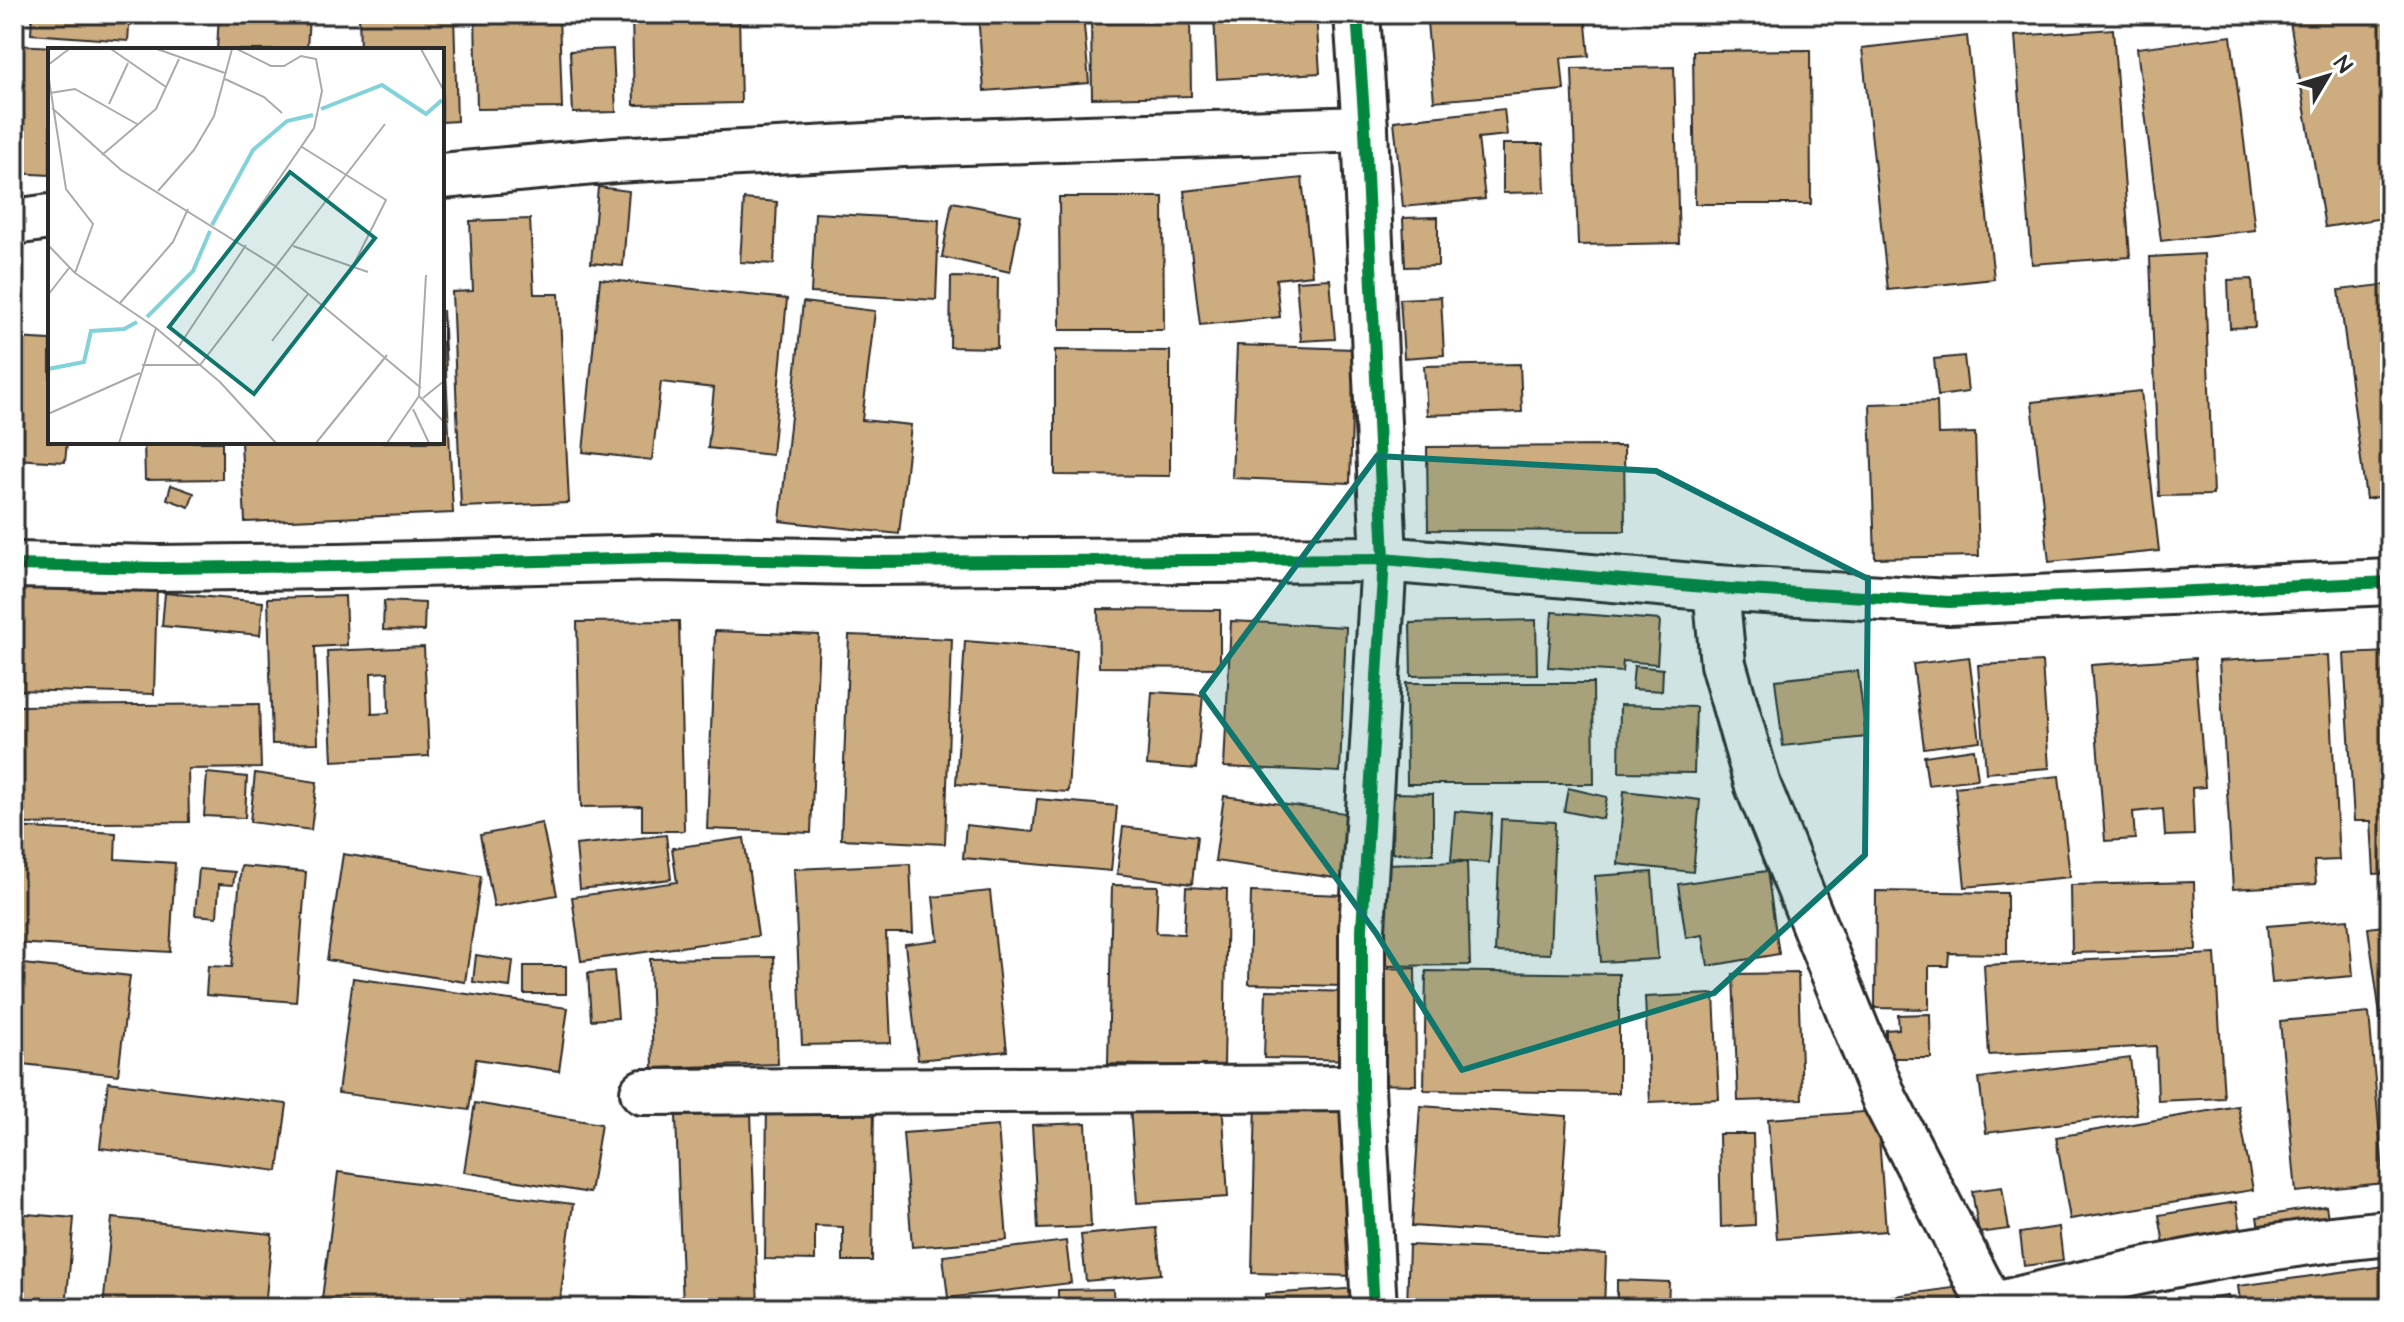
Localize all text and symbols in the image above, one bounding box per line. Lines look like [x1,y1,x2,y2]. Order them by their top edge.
north arrow [2288,36,2368,116]
inset map [48,48,444,444]
text: N [2326,50,2359,80]

